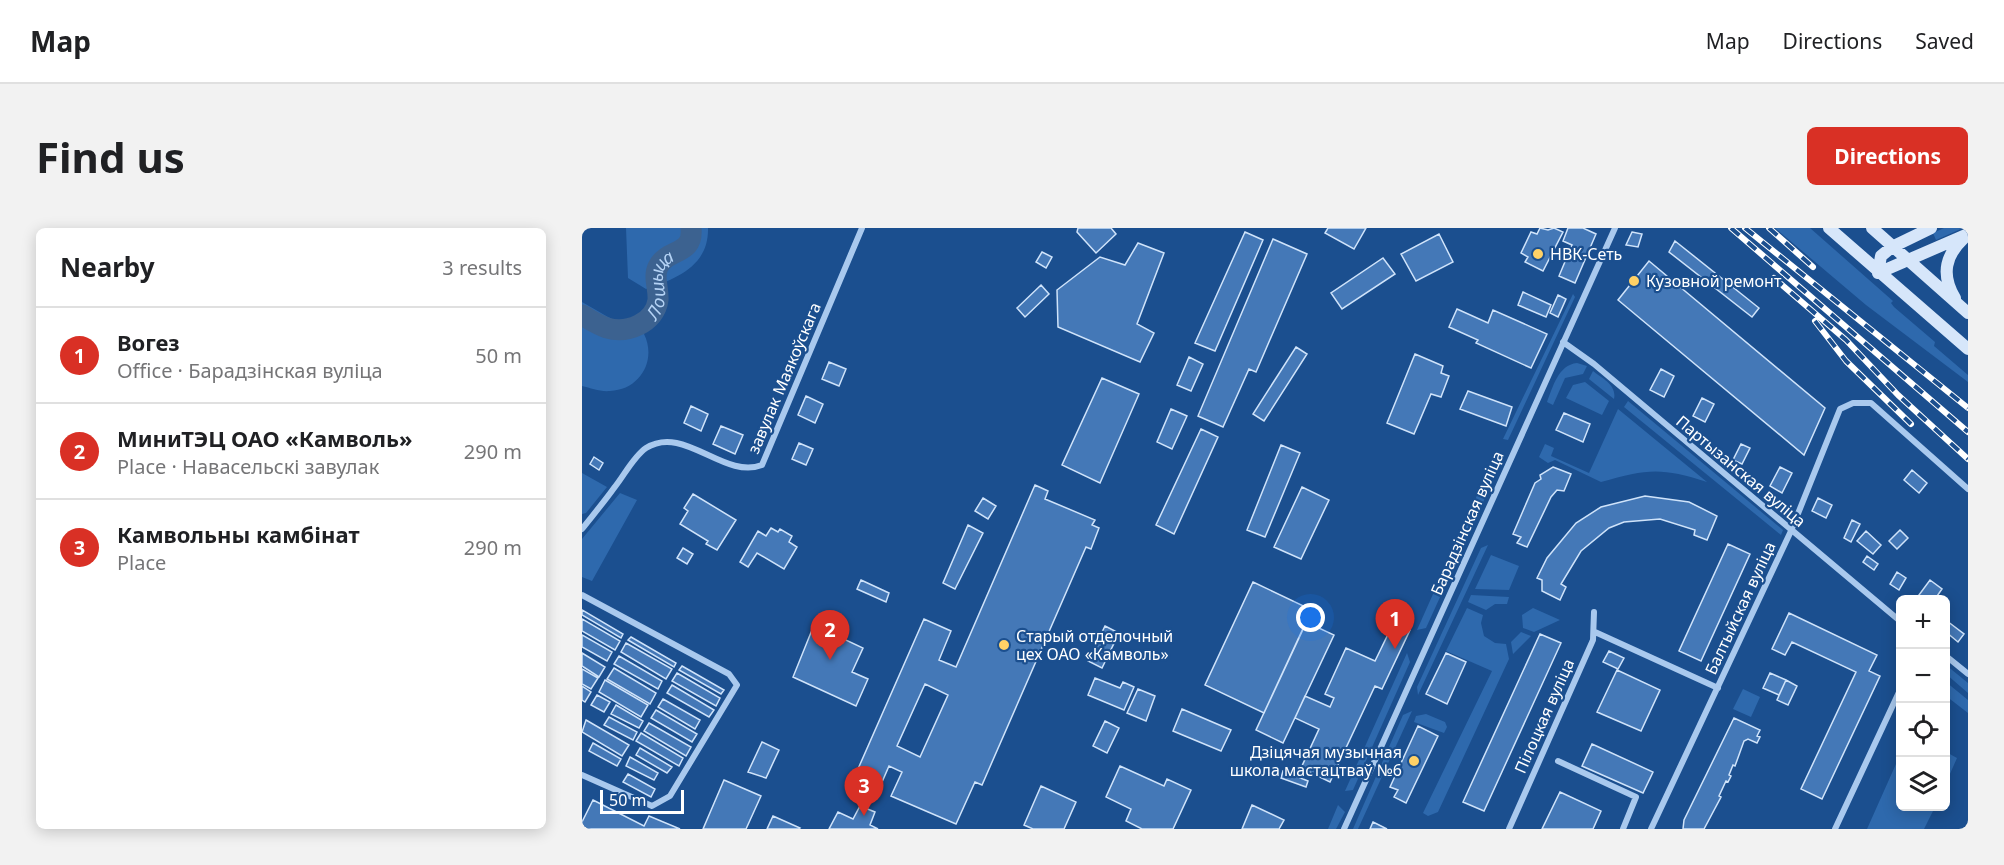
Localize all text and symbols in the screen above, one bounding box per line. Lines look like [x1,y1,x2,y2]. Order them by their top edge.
text: Map [30,22,91,60]
text: Map [1706,27,1750,55]
text: Directions [1783,27,1882,55]
text: Saved [1915,27,1974,55]
button: Directions [1807,127,1968,185]
text: Find us [36,128,185,185]
place label: НВК-Сеть [1550,243,1622,265]
water label: Лошыца [639,244,678,325]
marker: НВК-Сеть [1531,247,1545,261]
text: Nearby [60,249,155,285]
text: 3 results [442,254,522,281]
place label: Кузовной ремонт [1646,270,1782,292]
marker: Кузовной ремонт [1627,274,1641,288]
street label: завулак Маякоўскага [742,299,826,457]
text: Вогез [117,327,180,357]
text: 1 [74,342,85,369]
text: 50 m [475,342,522,369]
text: Office · Барадзінская вуліца [117,357,383,384]
street label: Партызанская вуліца [1671,410,1811,532]
text: МиниТЭЦ ОАО «Камволь» [117,423,412,453]
text: 2 [74,438,85,465]
text: 290 m [464,438,522,465]
street label: Барадзінская вуліца [1425,447,1509,599]
text: Place · Навасельскі завулак [117,453,379,480]
text: Камвольны камбінат [117,519,360,549]
text: 3 [74,534,85,561]
text: 290 m [464,534,522,561]
street label: Балтыйская вуліца [1700,538,1780,678]
text: Place [117,549,166,576]
map controls [1896,595,1950,811]
button: + [1896,595,1950,649]
pin: 1 [1376,600,1414,649]
your location [1296,603,1325,632]
pin: 2 [810,610,850,660]
place label: Старый отделочный цех ОАО «Камволь» [1016,625,1173,665]
marker: Старый отделочный цех ОАО «Камволь» [997,638,1011,652]
button: − [1896,649,1950,703]
street label: Пілоцкая вуліца [1509,655,1579,777]
button: locate [1896,703,1950,757]
place label: Дзіцячая музычная школа мастацтваў №6 [1230,741,1402,781]
marker: Дзіцячая музычная школа мастацтваў №6 [1407,754,1421,768]
button: layers [1896,757,1950,811]
pin: 3 [844,766,884,816]
scale bar [600,787,684,814]
text: 50 m [609,789,646,811]

